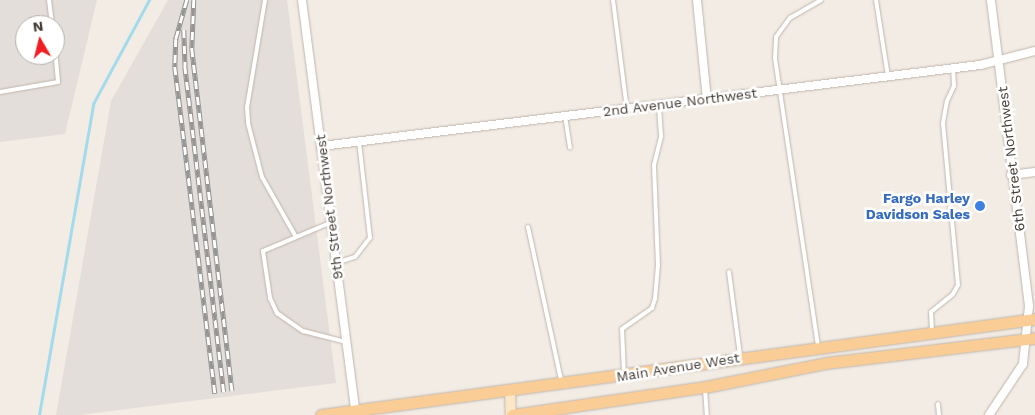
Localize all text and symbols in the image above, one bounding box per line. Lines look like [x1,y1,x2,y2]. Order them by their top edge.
north arrow [15,15,65,65]
text: N [32,17,44,35]
street label: 2nd Avenue Northwest [602,84,758,120]
street label: 6th Street Northwest [994,86,1028,232]
street label: 9th Street Northwest [312,134,346,280]
place label: Fargo Harley Davidson Sales [866,190,970,222]
marker: Fargo Harley Davidson Sales [974,200,986,212]
street label: Main Avenue West [615,349,741,385]

